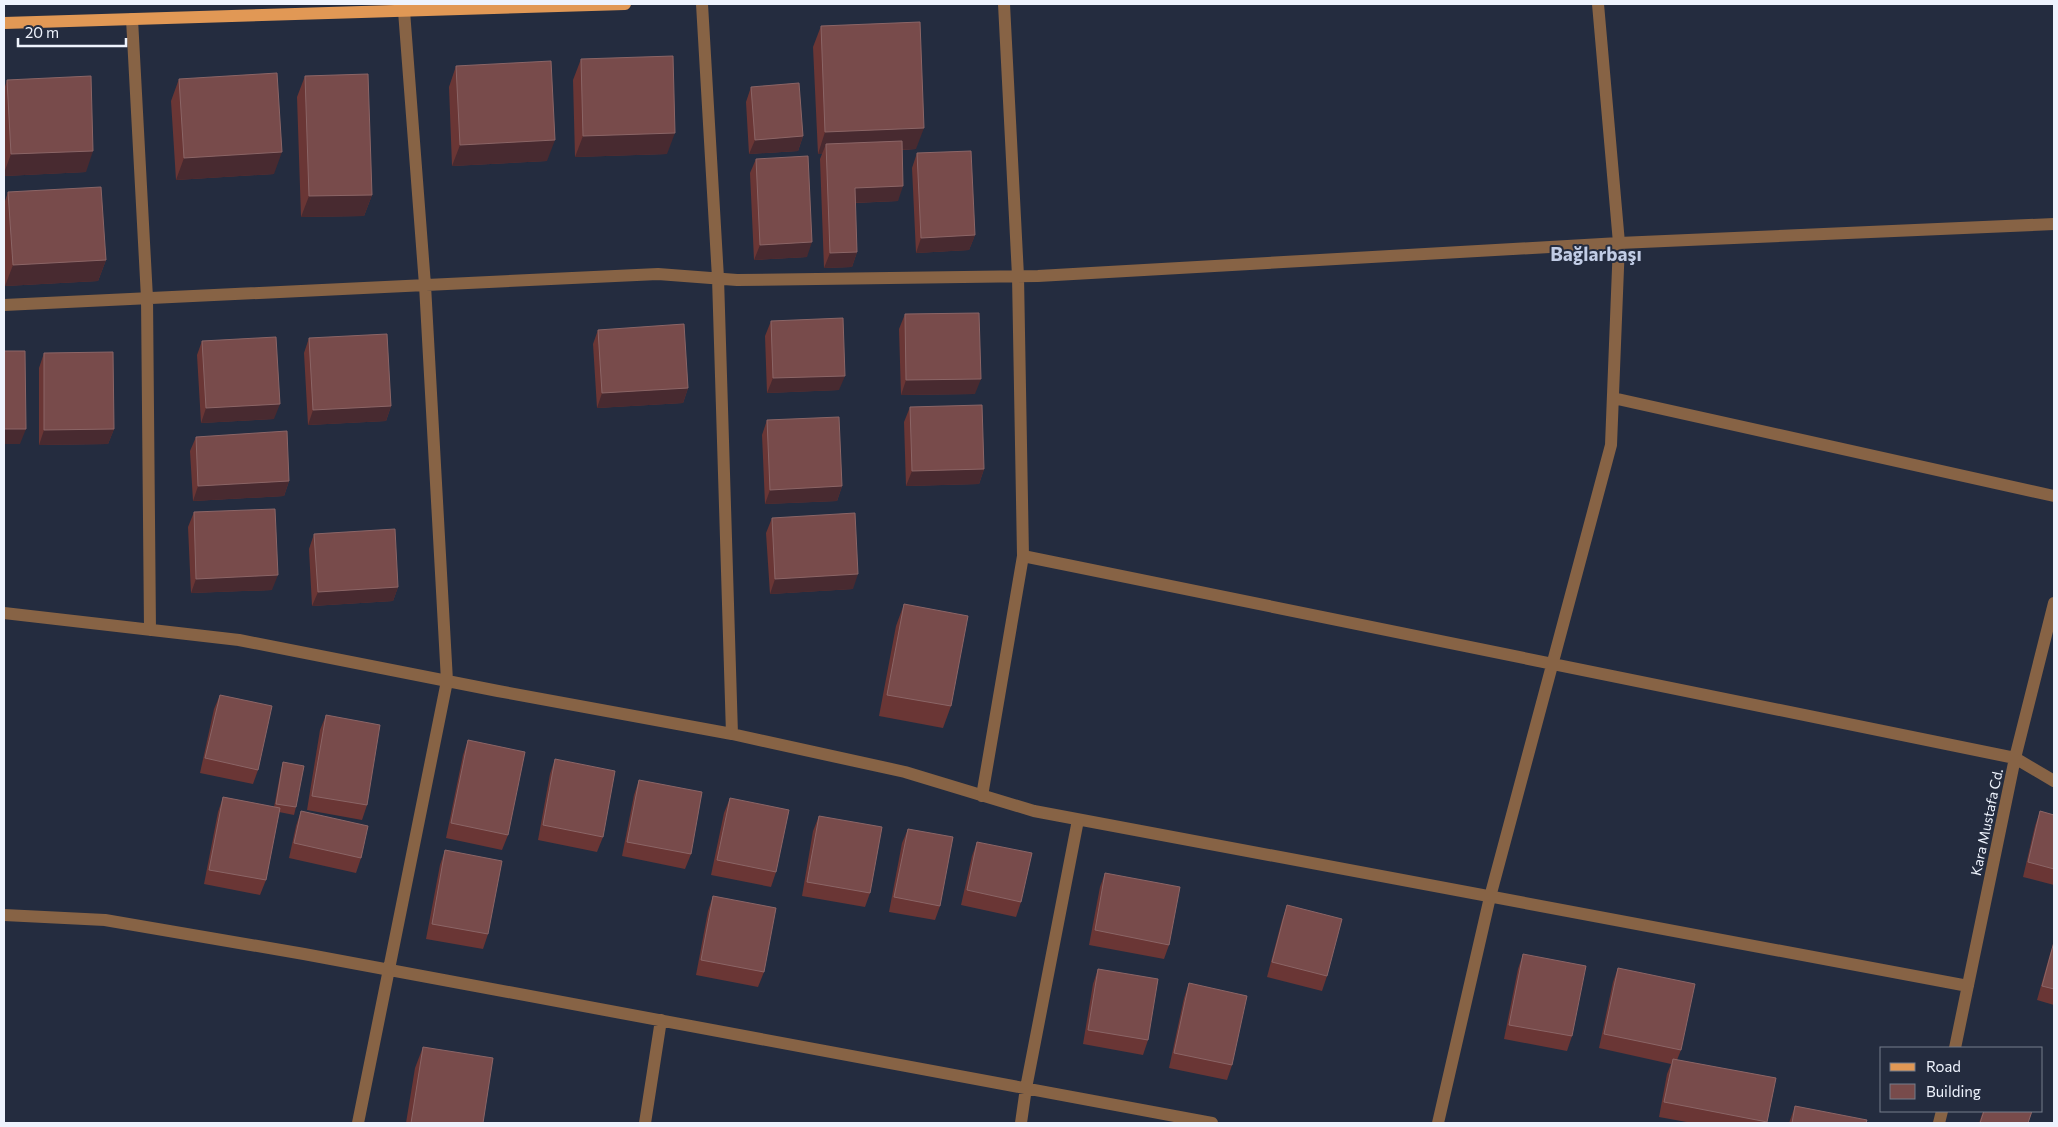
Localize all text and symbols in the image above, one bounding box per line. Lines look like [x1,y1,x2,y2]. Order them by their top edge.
scale bar [18,15,125,47]
text: 20 m [25,23,59,41]
district label: Bağlarbaşı [1550,242,1642,265]
street label: Kara Mustafa Cd. [1967,767,2006,877]
legend [1880,1047,2043,1112]
text: Road [1926,1057,1961,1075]
text: Building [1926,1082,1981,1100]

